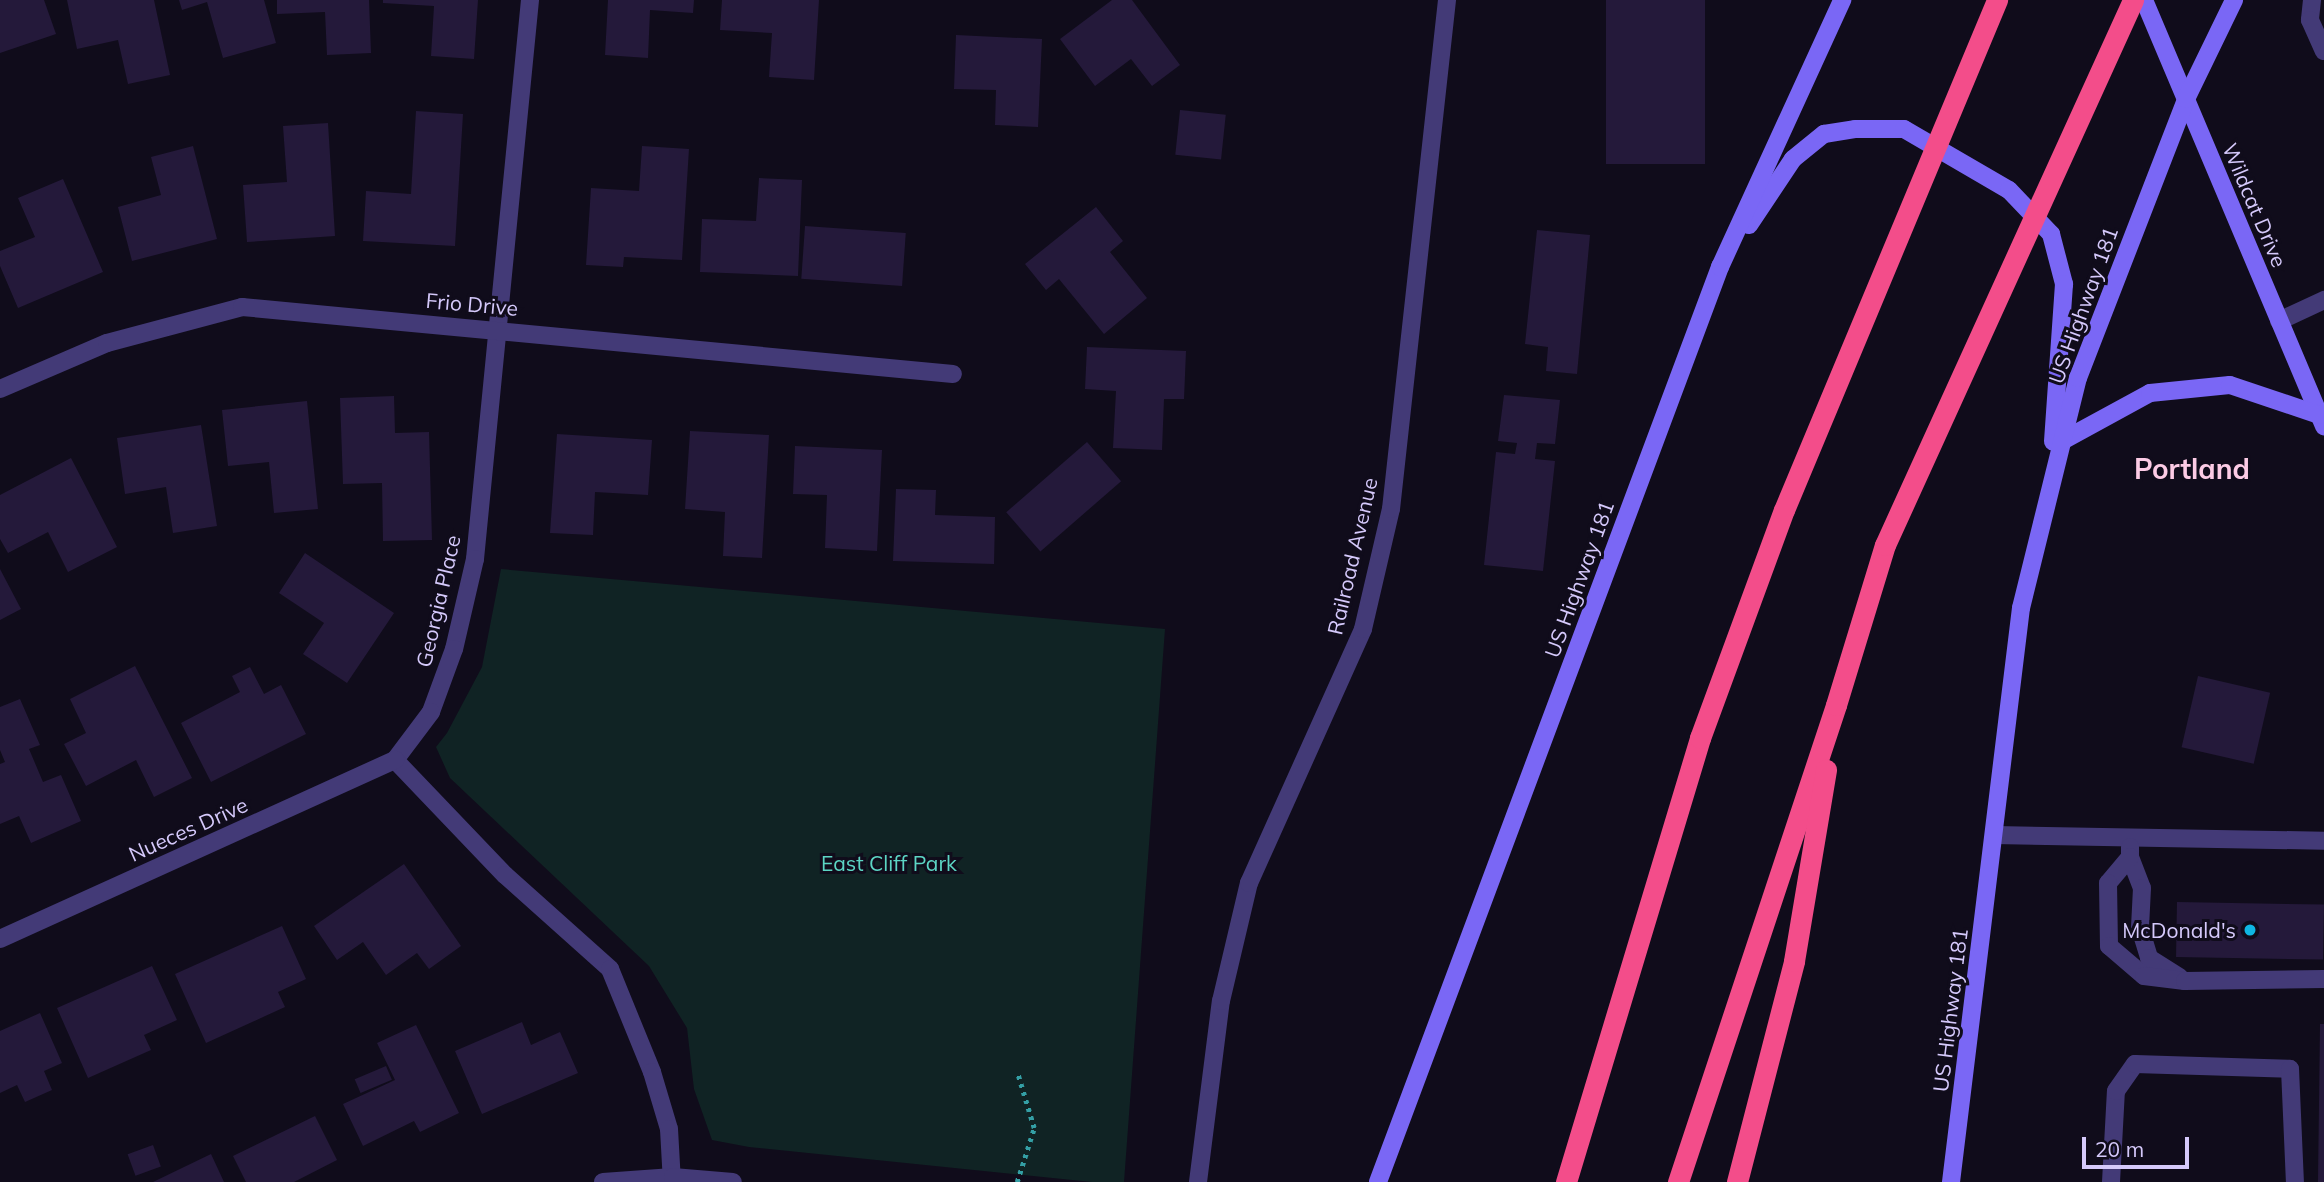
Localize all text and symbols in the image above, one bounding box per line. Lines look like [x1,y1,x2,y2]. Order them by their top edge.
street label: Wildcat Drive [2218,139,2292,271]
street label: US Highway 181 [2043,223,2123,387]
street label: Frio Drive [425,287,519,321]
district label: Portland [2134,452,2250,486]
street label: Railroad Avenue [1322,475,1382,637]
street label: US Highway 181 [1539,497,1619,661]
street label: Georgia Place [411,532,465,670]
street label: Nueces Drive [125,792,251,866]
park label: East Cliff Park [821,850,957,876]
place label: McDonald's [2122,917,2236,943]
marker: McDonald's [2242,922,2258,938]
street label: US Highway 181 [1927,927,1973,1093]
scale bar [2086,1122,2193,1166]
text: 20 m [2095,1136,2144,1162]

